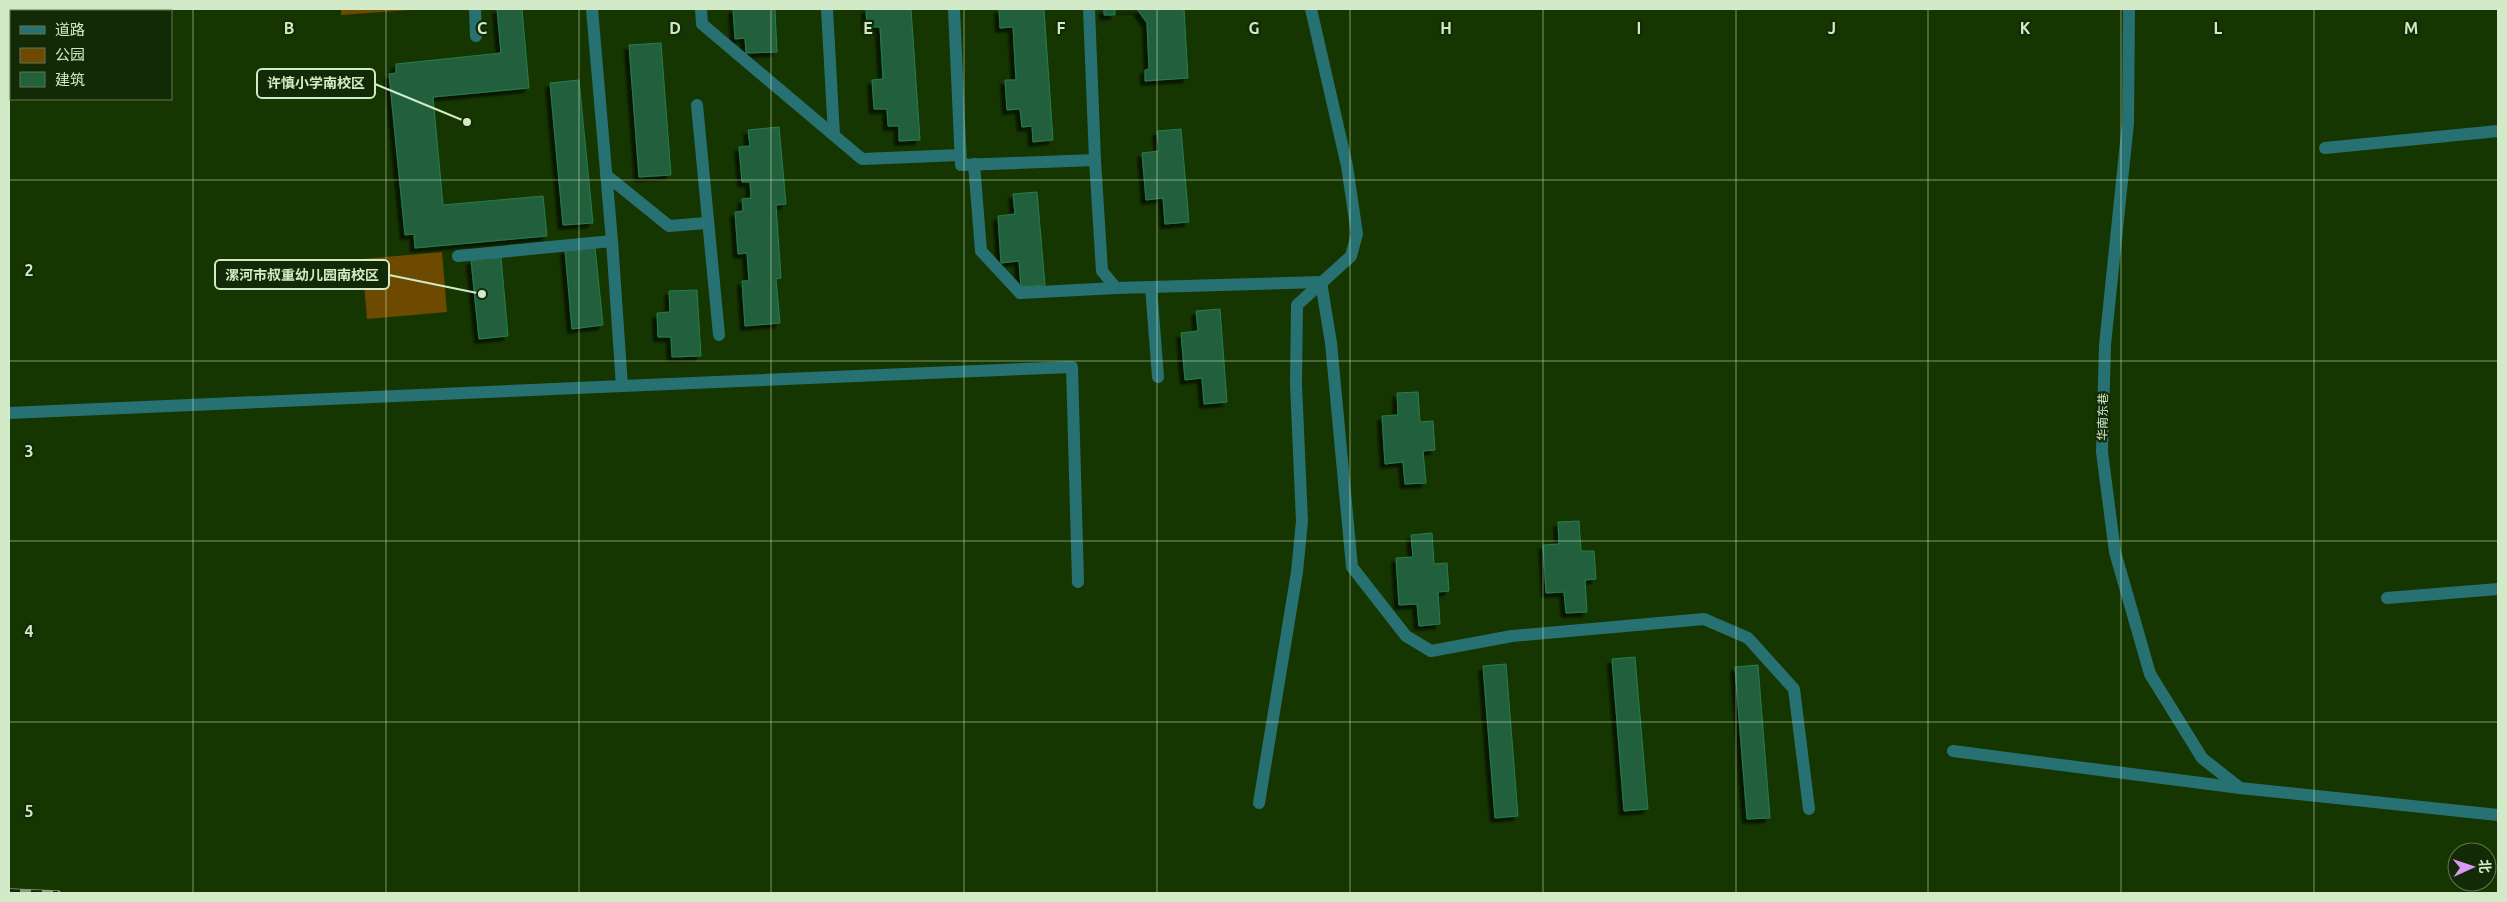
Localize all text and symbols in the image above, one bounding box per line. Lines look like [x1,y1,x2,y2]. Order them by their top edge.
legend [10,10,172,100]
text: B [284,19,294,37]
text: C [477,19,487,37]
text: D [669,19,681,37]
text: E [863,19,873,37]
text: F [1057,19,1066,37]
text: G [1248,19,1260,37]
text: H [1440,19,1452,37]
text: I [1637,19,1641,37]
text: J [1828,19,1836,37]
text: K [2020,19,2031,37]
text: L [2214,19,2223,37]
text: M [2404,19,2418,37]
text: 道路 [55,21,85,38]
text: 公园 [55,46,85,63]
callout: 许慎小学南校区 [257,69,375,98]
text: 建筑 [55,71,85,88]
text: 许慎小学南校区 [267,75,365,91]
callout: 漯河市叔重幼儿园南校区 [215,260,389,289]
text: 2 [24,261,34,279]
text: 漯河市叔重幼儿园南校区 [225,267,379,283]
street label: 华南东巷 [2096,393,2109,441]
text: 3 [24,442,34,460]
text: 4 [24,622,34,640]
text: 5 [24,802,34,820]
north arrow [2447,842,2497,892]
text: 北 [2477,859,2493,874]

